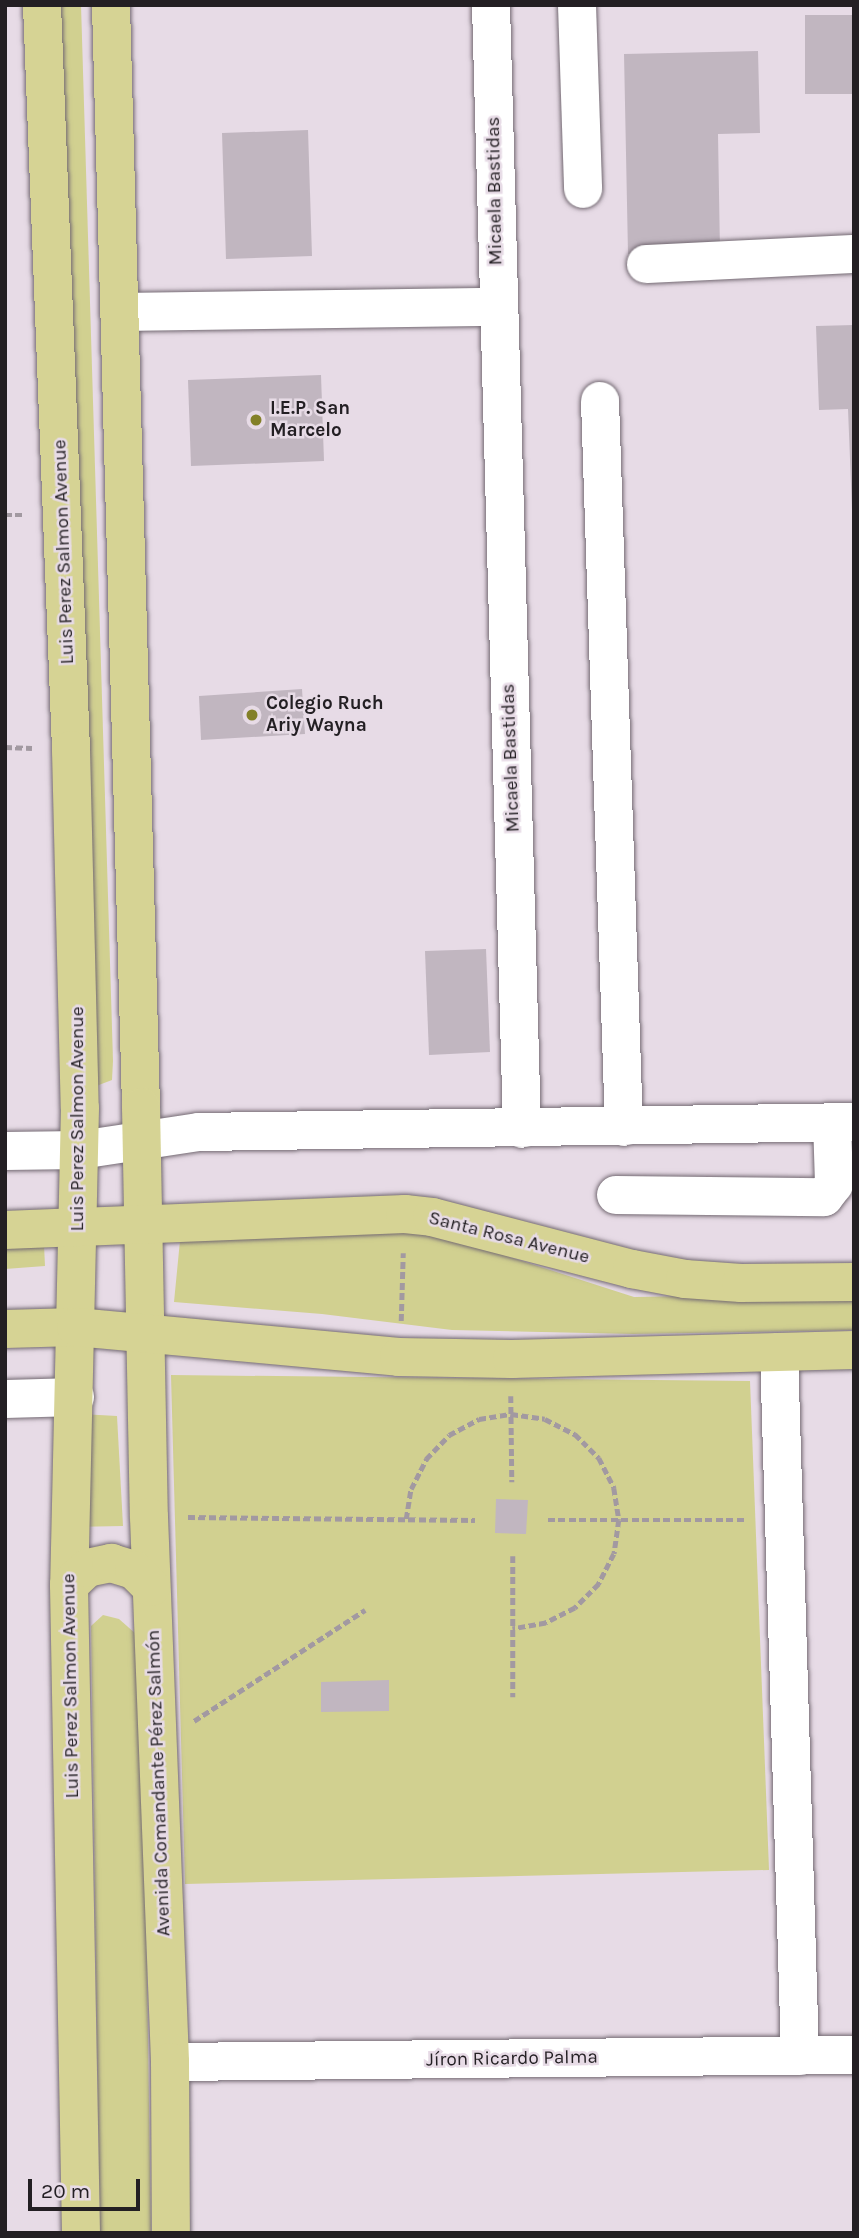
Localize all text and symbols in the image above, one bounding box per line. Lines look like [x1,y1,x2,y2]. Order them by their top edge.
street label: Micaela Bastidas [482,116,508,266]
place label: I.E.P. San Marcelo [270,398,350,442]
marker: I.E.P. San Marcelo [248,412,264,428]
street label: Luis Perez Salmon Avenue [49,439,79,665]
street label: Micaela Bastidas [497,683,525,833]
place label: Colegio Ruch Ariy Wayna [266,693,384,737]
marker: Colegio Ruch Ariy Wayna [244,707,260,723]
street label: Luis Perez Salmon Avenue [67,1007,89,1231]
street label: Santa Rosa Avenue [426,1207,592,1269]
street label: Luis Perez Salmon Avenue [58,1573,84,1799]
street label: Avenida Comandante Pérez Salmón [142,1629,176,1937]
street label: Jíron Ricardo Palma [426,2046,598,2072]
scale bar [32,2164,144,2208]
text: 20 m [41,2179,90,2203]

